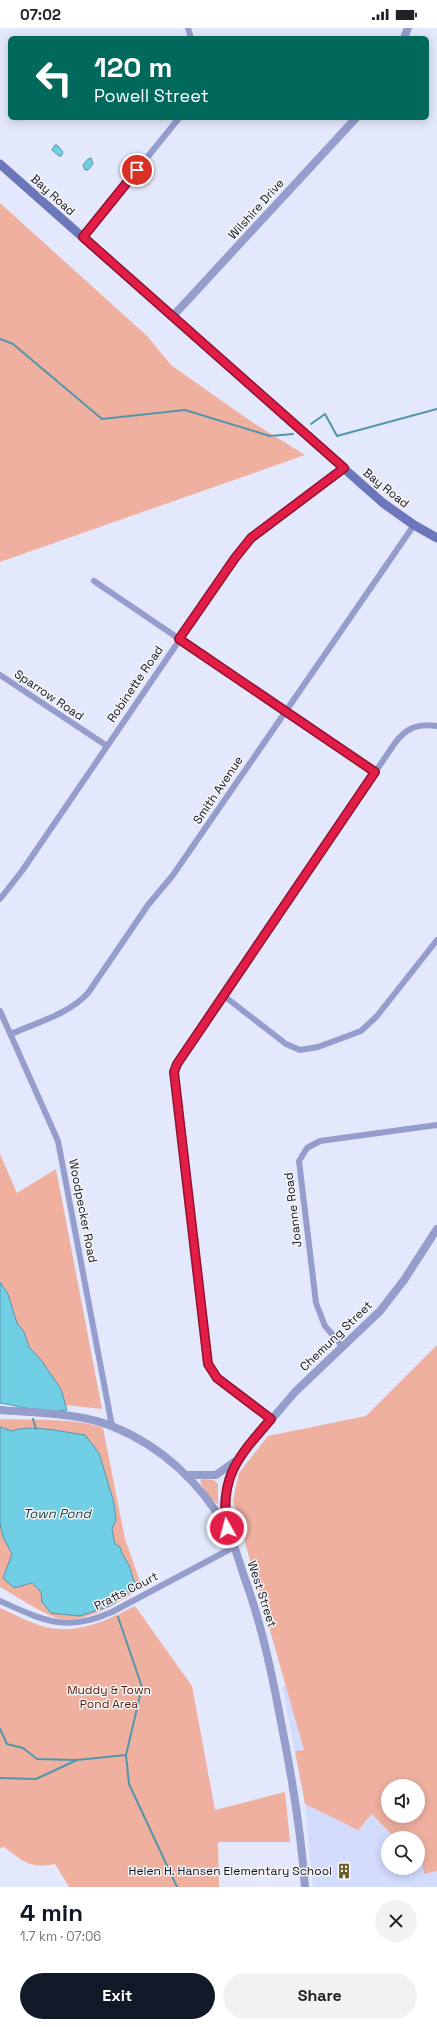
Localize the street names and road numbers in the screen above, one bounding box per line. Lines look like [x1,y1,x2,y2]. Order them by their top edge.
street label: Bay Road [27,171,79,219]
street label: Wilshire Drive [225,175,287,243]
street label: Bay Road [360,465,412,511]
street label: Robinette Road [103,643,167,725]
street label: Sparrow Road [11,666,87,724]
street label: Smith Avenue [189,753,247,827]
street label: Woodpecker Road [65,1158,101,1264]
street label: Joanne Road [280,1172,306,1248]
street label: Chemung Street [296,1297,376,1375]
street label: West Street [244,1559,280,1629]
street label: Pratts Court [91,1568,161,1614]

